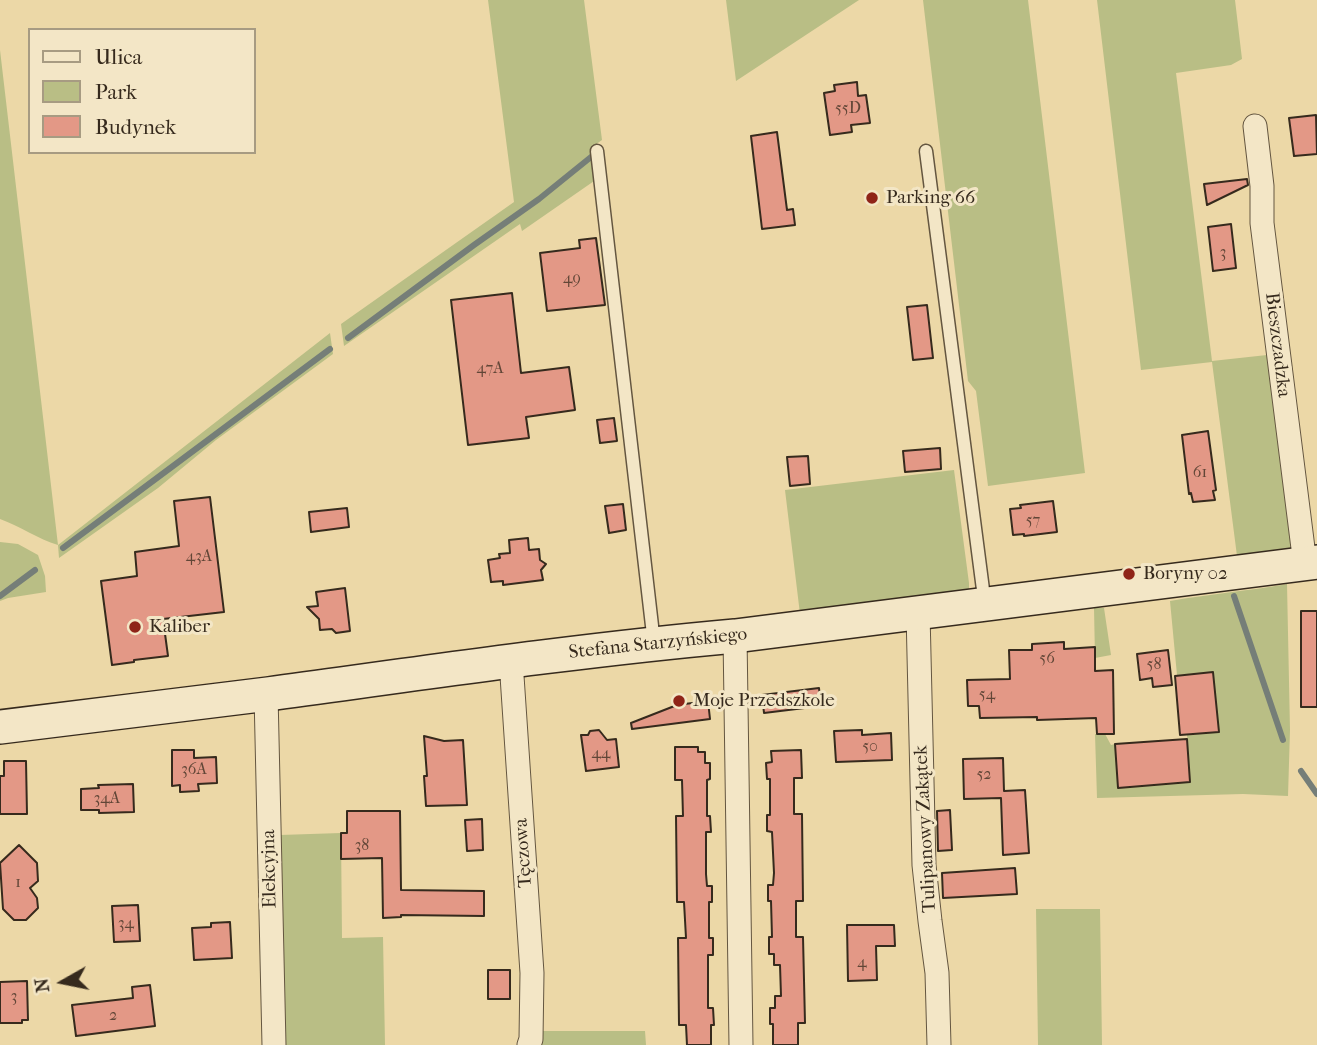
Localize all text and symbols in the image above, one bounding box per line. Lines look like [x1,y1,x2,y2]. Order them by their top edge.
legend [28,28,256,154]
text: Ulica [95,45,142,69]
text: Park [95,80,137,104]
house number: 55D [835,99,861,119]
text: Budynek [95,115,176,139]
place label: Parking 66 [886,187,975,209]
marker: Parking 66 [864,190,880,206]
house number: 3 [1220,243,1226,263]
house number: 49 [563,269,581,289]
street label: Bieszczadzka [1259,291,1295,399]
house number: 47A [476,359,504,379]
house number: 61 [1193,463,1207,483]
house number: 57 [1026,511,1040,531]
house number: 43A [186,547,212,567]
place label: Boryny 02 [1143,563,1228,585]
marker: Boryny 02 [1121,566,1137,582]
place label: Kaliber [149,616,210,638]
marker: Kaliber [127,619,143,635]
street label: Stefana Starzyńskiego [568,623,748,665]
house number: 56 [1039,649,1055,669]
house number: 58 [1147,655,1161,675]
house number: 54 [979,685,995,705]
place label: Moje Przedszkole [693,690,835,712]
marker: Moje Przedszkole [671,693,687,709]
house number: 50 [862,737,878,757]
house number: 44 [592,744,610,764]
street label: Tulipanowy Zakątek [910,745,942,913]
house number: 36A [181,760,207,780]
house number: 52 [976,765,992,785]
house number: 34A [94,789,120,809]
street label: Tęczowa [510,818,538,888]
street label: Elekcyjna [258,829,282,909]
house number: 38 [355,836,369,856]
house number: 1 [15,873,21,893]
house number: 34 [118,914,134,934]
north arrow [28,947,98,1017]
house number: 4 [857,953,867,973]
text: N [30,976,54,994]
house number: 3 [11,987,17,1007]
house number: 2 [109,1006,117,1026]

